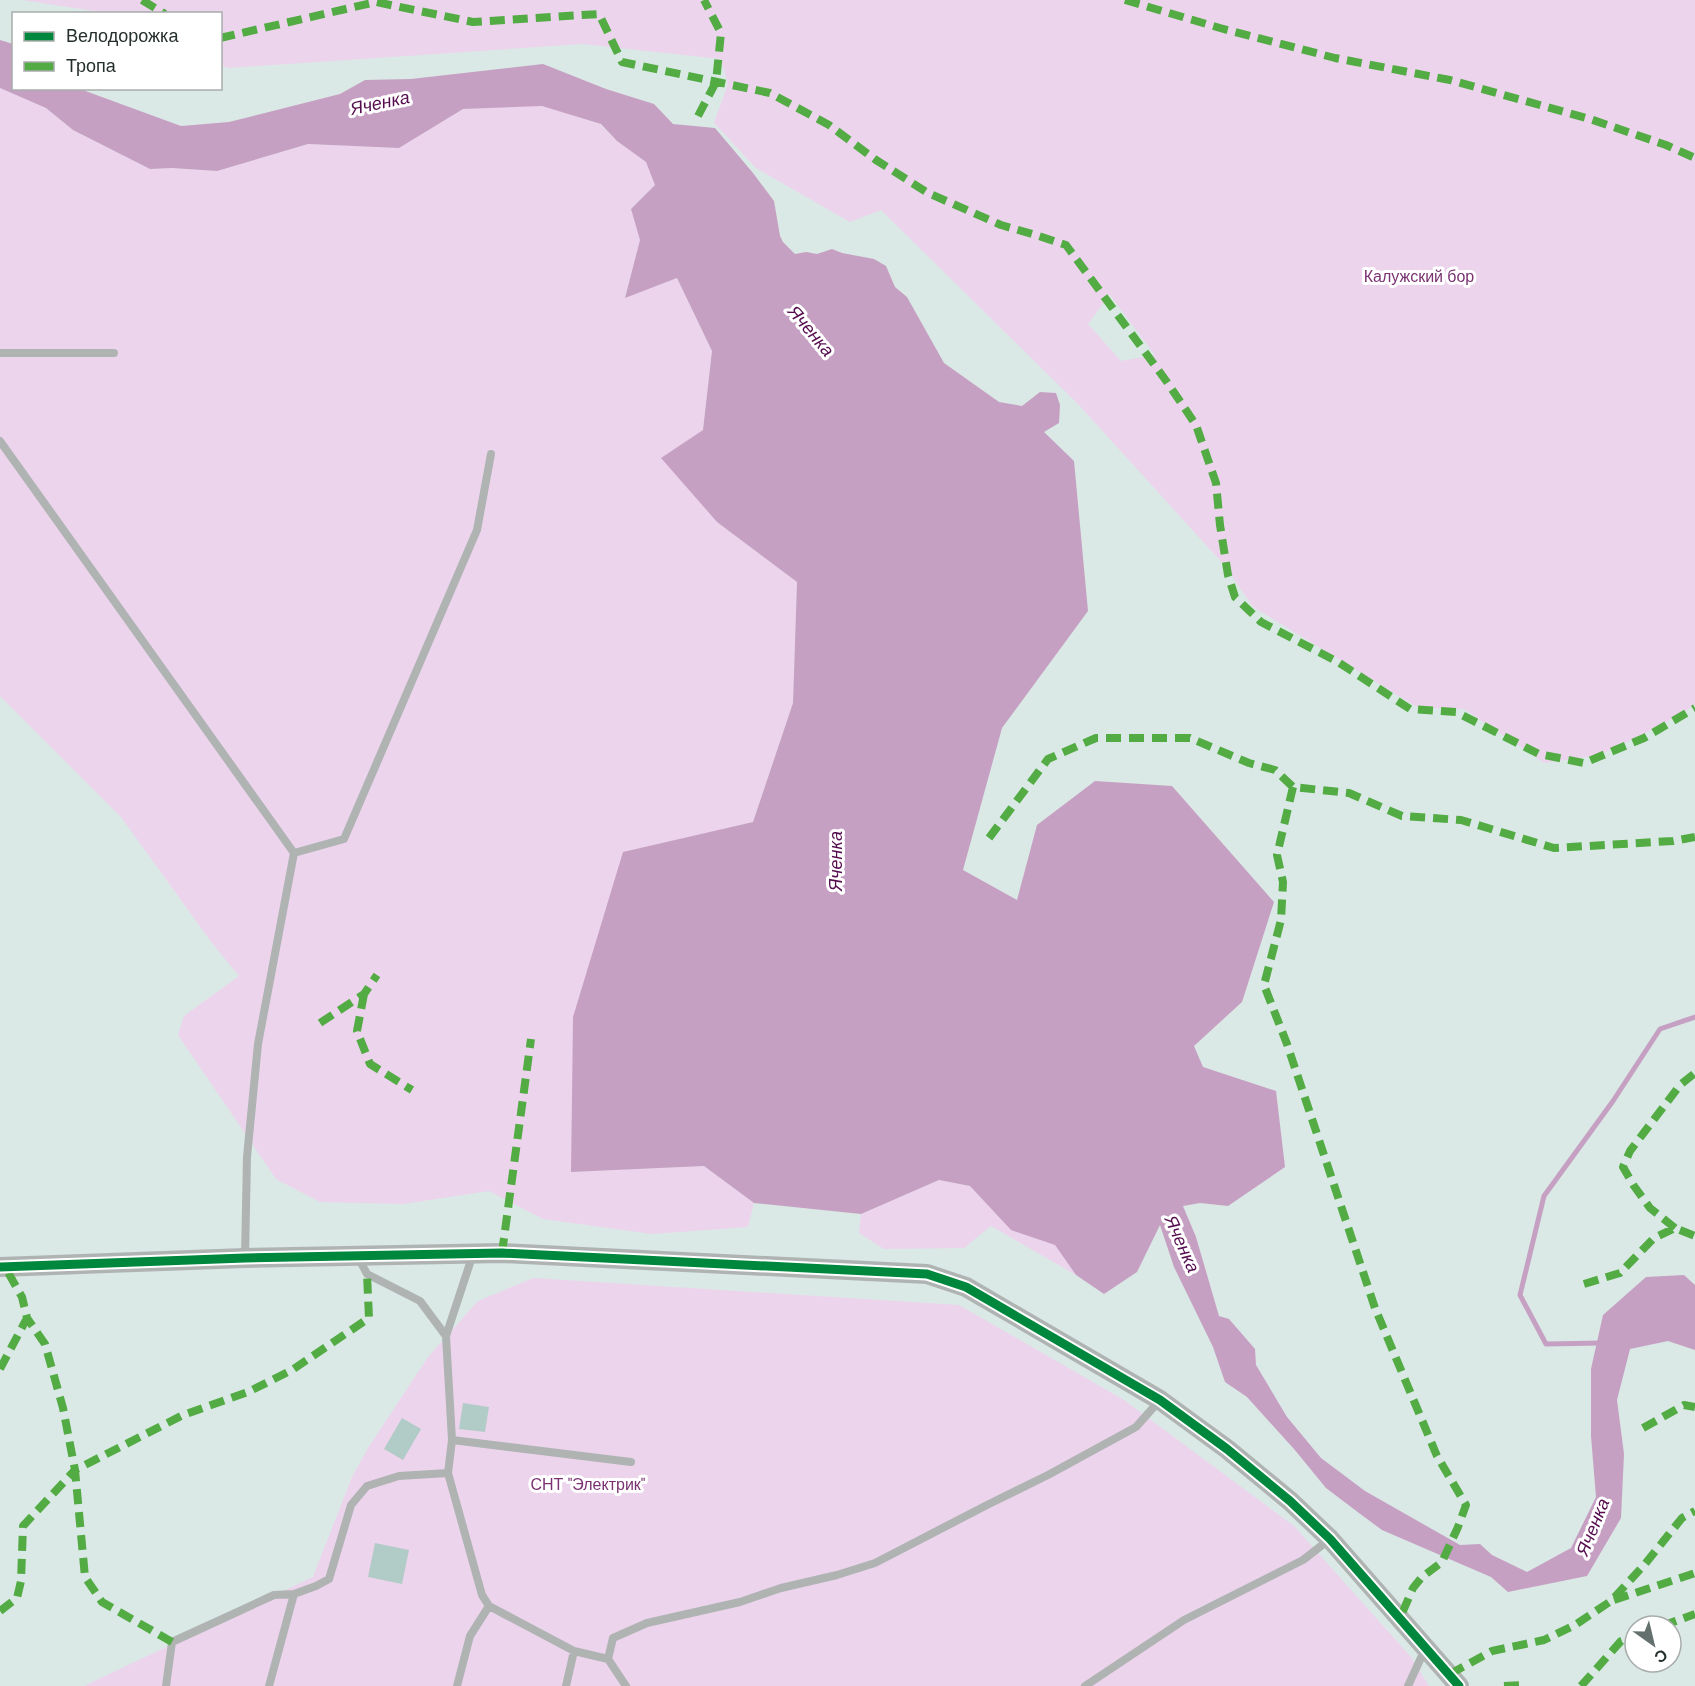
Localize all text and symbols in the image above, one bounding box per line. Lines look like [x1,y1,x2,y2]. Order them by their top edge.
legend [12,12,222,90]
text: Велодорожка [66,24,179,48]
text: Тропа [66,54,117,78]
water label: Яченка [347,85,412,121]
park label: Калужский бор [1364,266,1474,287]
water label: Яченка [782,300,839,362]
water label: Яченка [824,831,848,892]
water label: Яченка [1158,1211,1205,1276]
park label: СНТ "Электрик" [531,1474,646,1495]
water label: Яченка [1570,1495,1615,1560]
north arrow [1623,1614,1683,1674]
text: С [1650,1644,1672,1668]

